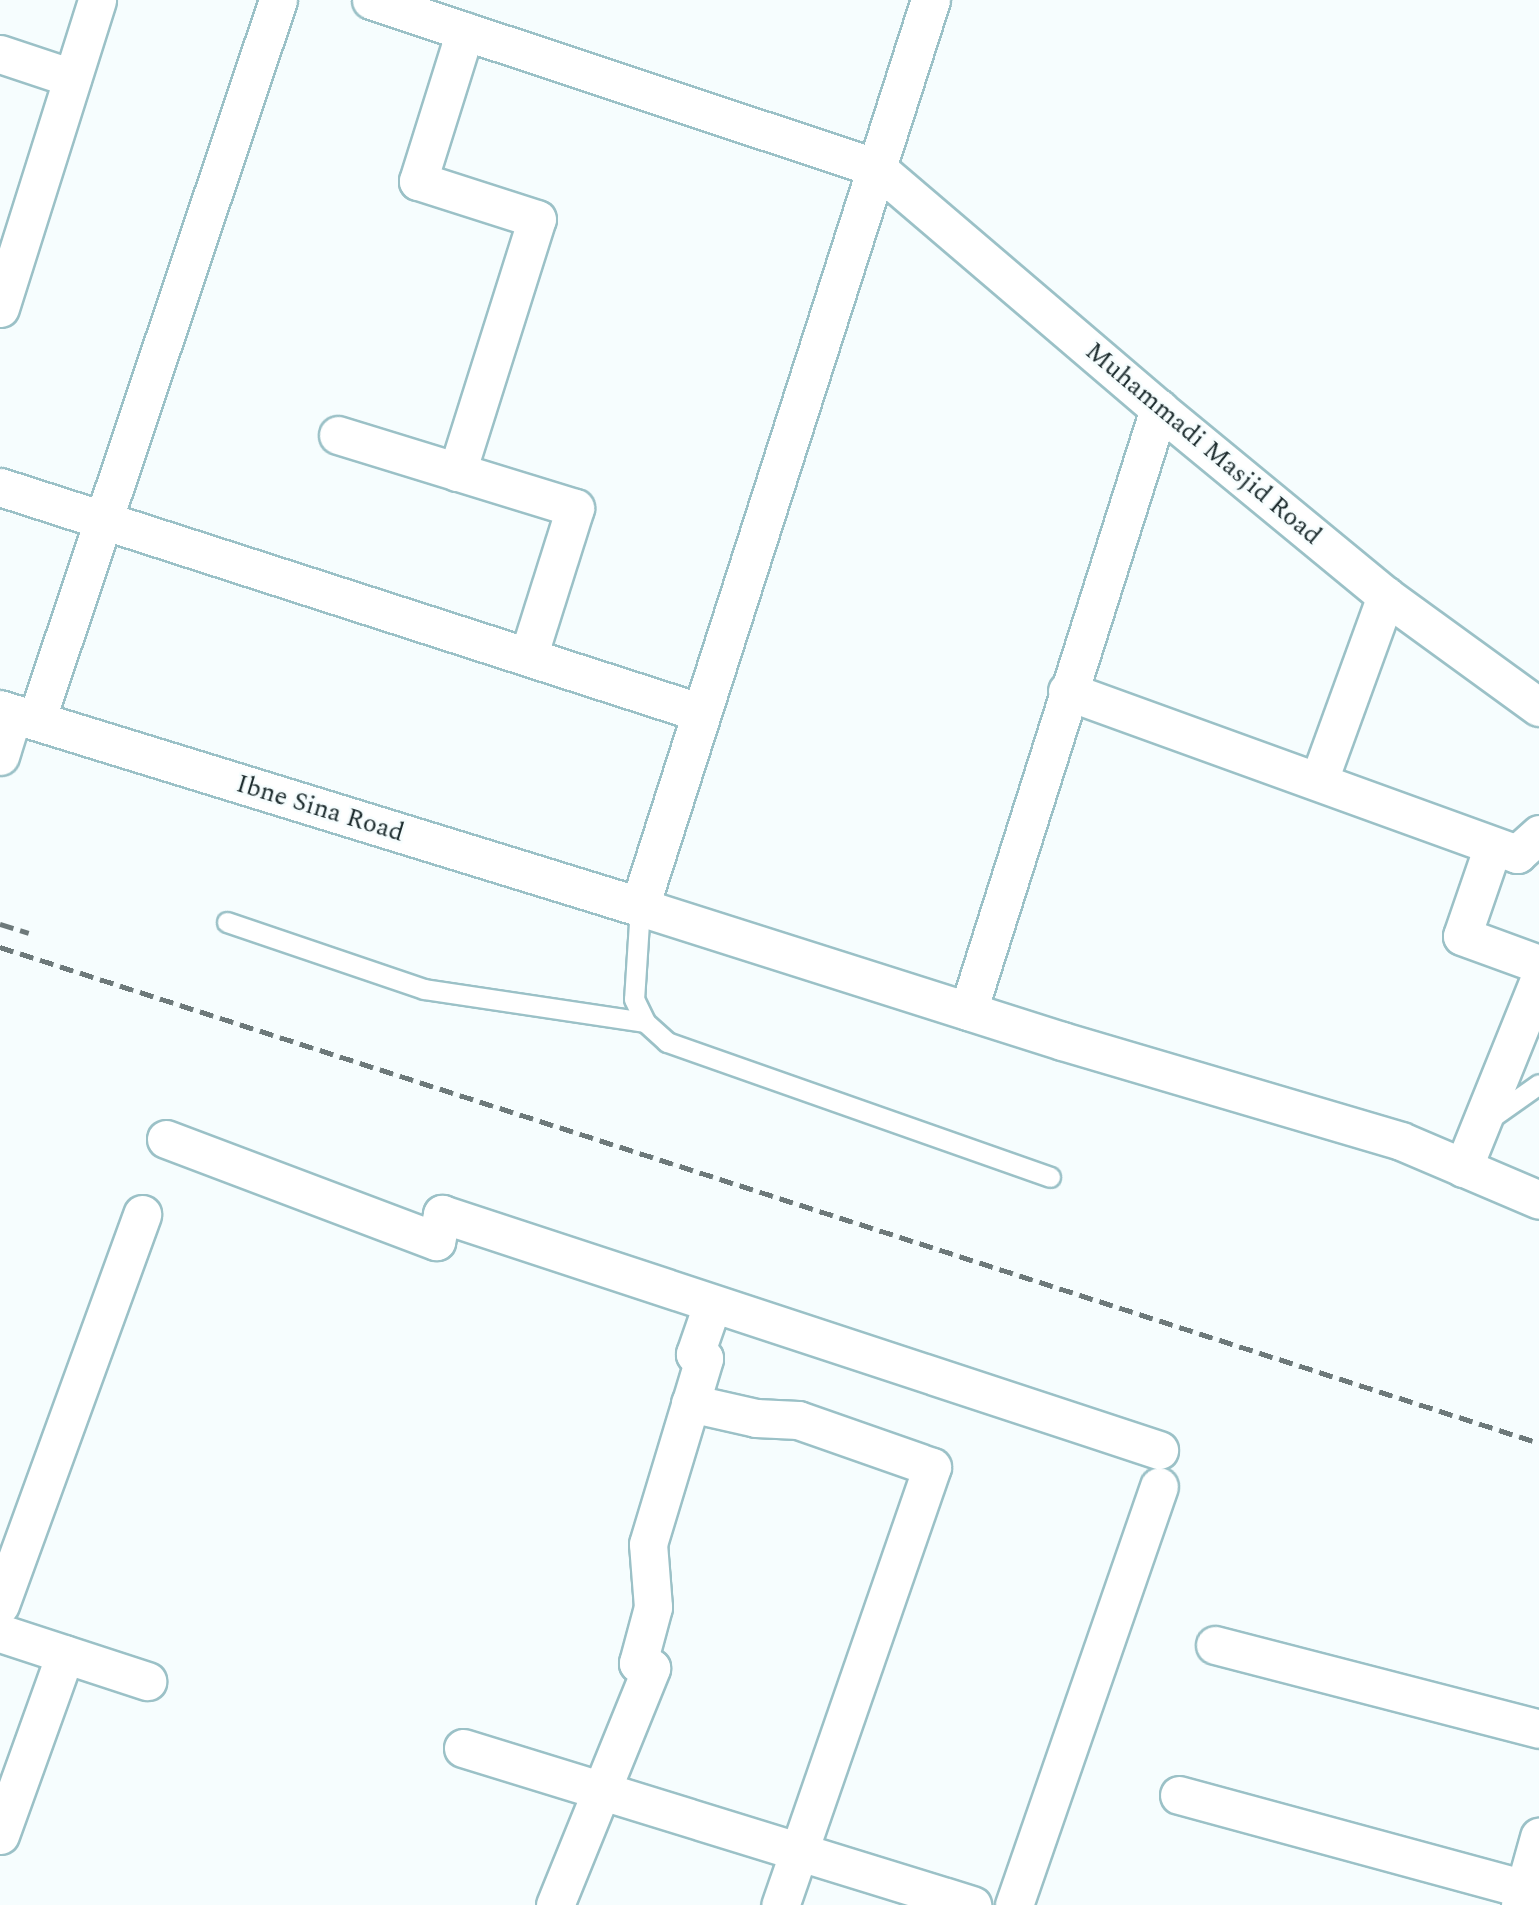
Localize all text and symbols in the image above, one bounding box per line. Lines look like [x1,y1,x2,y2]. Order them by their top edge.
street label: Muhammadi Masjid Road [1079,336,1327,552]
street label: Ibne Sina Road [232,769,408,849]

